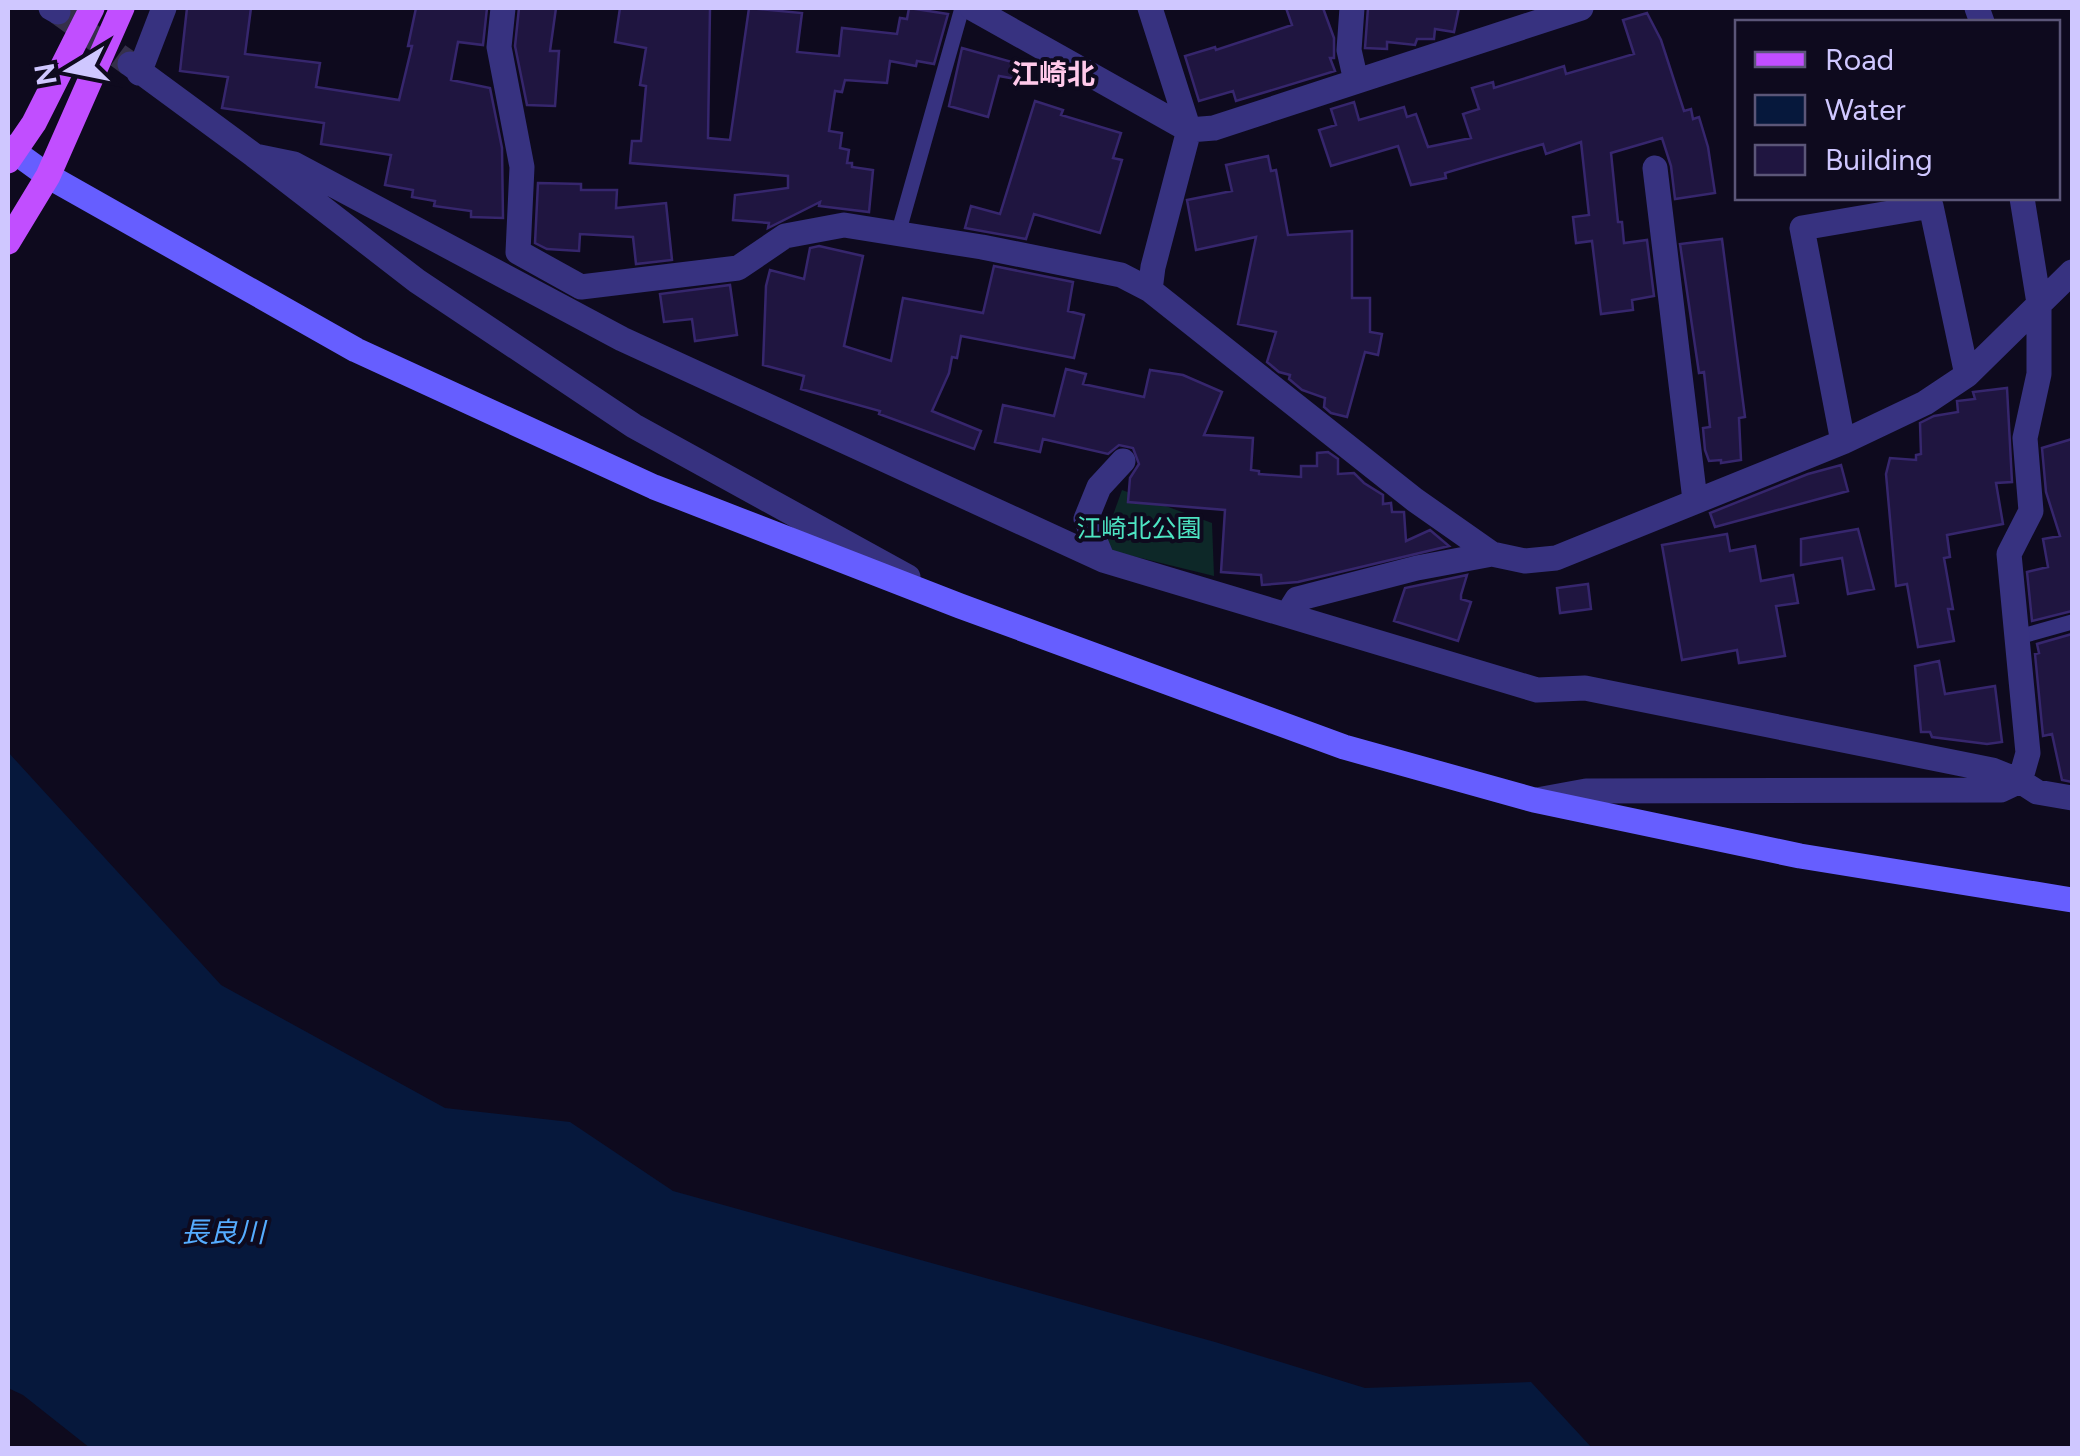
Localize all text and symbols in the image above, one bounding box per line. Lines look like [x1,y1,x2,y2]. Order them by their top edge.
north arrow [20,20,120,120]
legend [1735,20,2060,200]
text: Road [1825,41,1894,78]
district label: 江崎北 [1011,57,1095,91]
text: N [27,61,64,88]
text: Water [1825,91,1906,128]
text: Building [1825,141,1933,178]
park label: 江崎北公園 [1076,513,1202,543]
water label: 長良川 [181,1215,268,1249]

